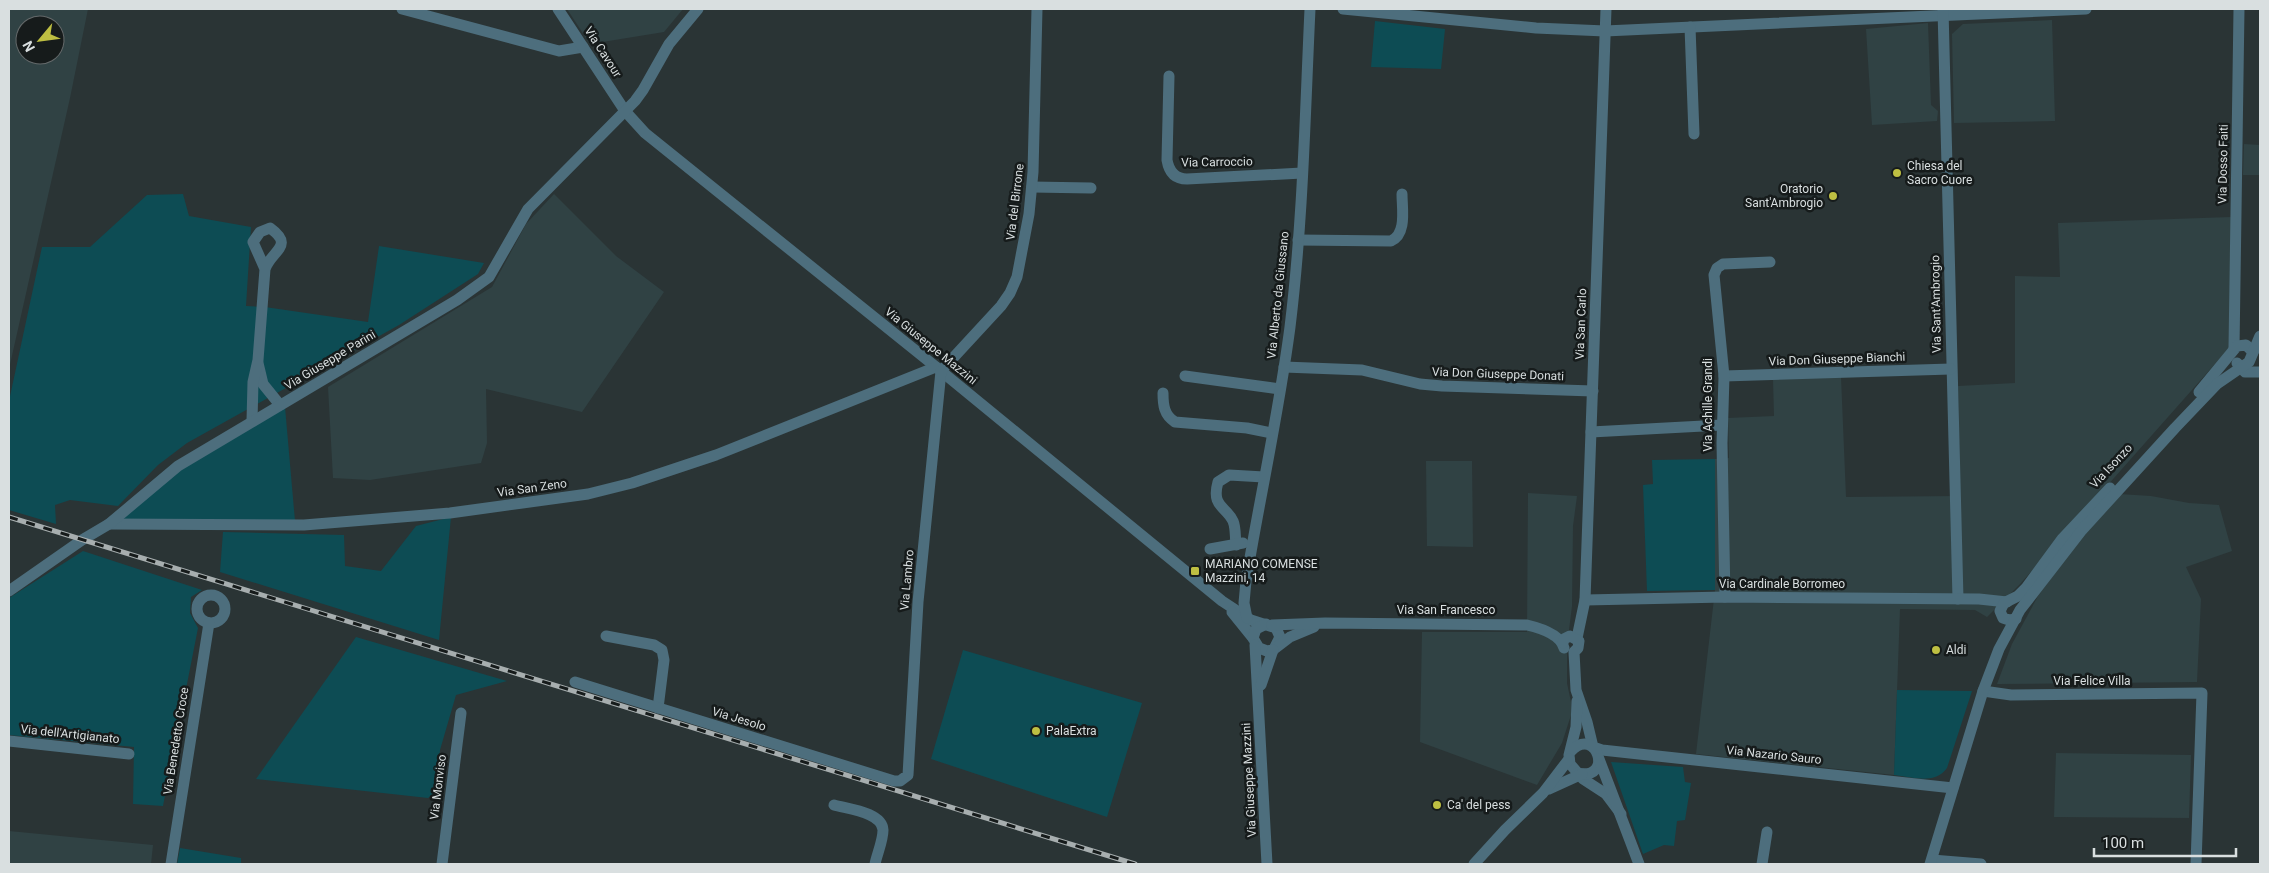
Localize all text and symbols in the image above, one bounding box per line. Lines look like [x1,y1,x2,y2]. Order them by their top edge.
north arrow [15,15,65,65]
street label: Via Cavour [581,24,625,80]
text: N [19,38,38,55]
street label: Via Dosso Faiti [2215,124,2231,204]
street label: Via Carroccio [1181,154,1253,170]
place label: Chiesa del Sacro Cuore [1907,159,1972,187]
street label: Via del Birrone [1003,163,1027,241]
marker: Chiesa del Sacro Cuore [1891,167,1903,179]
place label: Oratorio Sant'Ambrogio [1745,182,1823,210]
marker: Oratorio Sant'Ambrogio [1827,190,1839,202]
street label: Via Alberto da Giussano [1264,230,1292,360]
street label: Via Sant'Ambrogio [1928,255,1944,353]
street label: Via San Carlo [1573,288,1589,360]
street label: Via Giuseppe Mazzini [882,305,980,388]
street label: Via Giuseppe Parini [282,327,378,393]
street label: Via Don Giuseppe Bianchi [1768,350,1906,368]
street label: Via Achille Grandi [1701,358,1715,452]
street label: Via Don Giuseppe Donati [1432,365,1564,383]
street label: Via Isonzo [2087,441,2135,491]
street label: Via San Zeno [496,476,568,500]
street label: Via Lambro [897,549,917,611]
place label: MARIANO COMENSE Mazzini, 14 [1205,557,1318,585]
marker: MARIANO COMENSE Mazzini, 14 [1189,565,1201,577]
street label: Via Cardinale Borromeo [1719,577,1845,591]
street label: Via San Francesco [1397,603,1496,617]
place label: Aldi [1946,643,1967,657]
marker: Aldi [1930,644,1942,656]
street label: Via Felice Villa [2053,674,2131,688]
street label: Via Benedetto Croce [161,686,191,796]
street label: Via Jesolo [710,704,768,734]
street label: Via dell'Artigianato [20,722,120,746]
street label: Via Giuseppe Mazzini [1239,722,1259,838]
place label: PalaExtra [1046,724,1097,738]
marker: PalaExtra [1030,725,1042,737]
street label: Via Nazario Sauro [1726,743,1822,767]
street label: Via Monviso [427,753,449,820]
place label: Ca' del pess [1447,798,1511,812]
marker: Ca' del pess [1431,799,1443,811]
scale bar [2094,826,2236,858]
text: 100 m [2102,834,2144,852]

